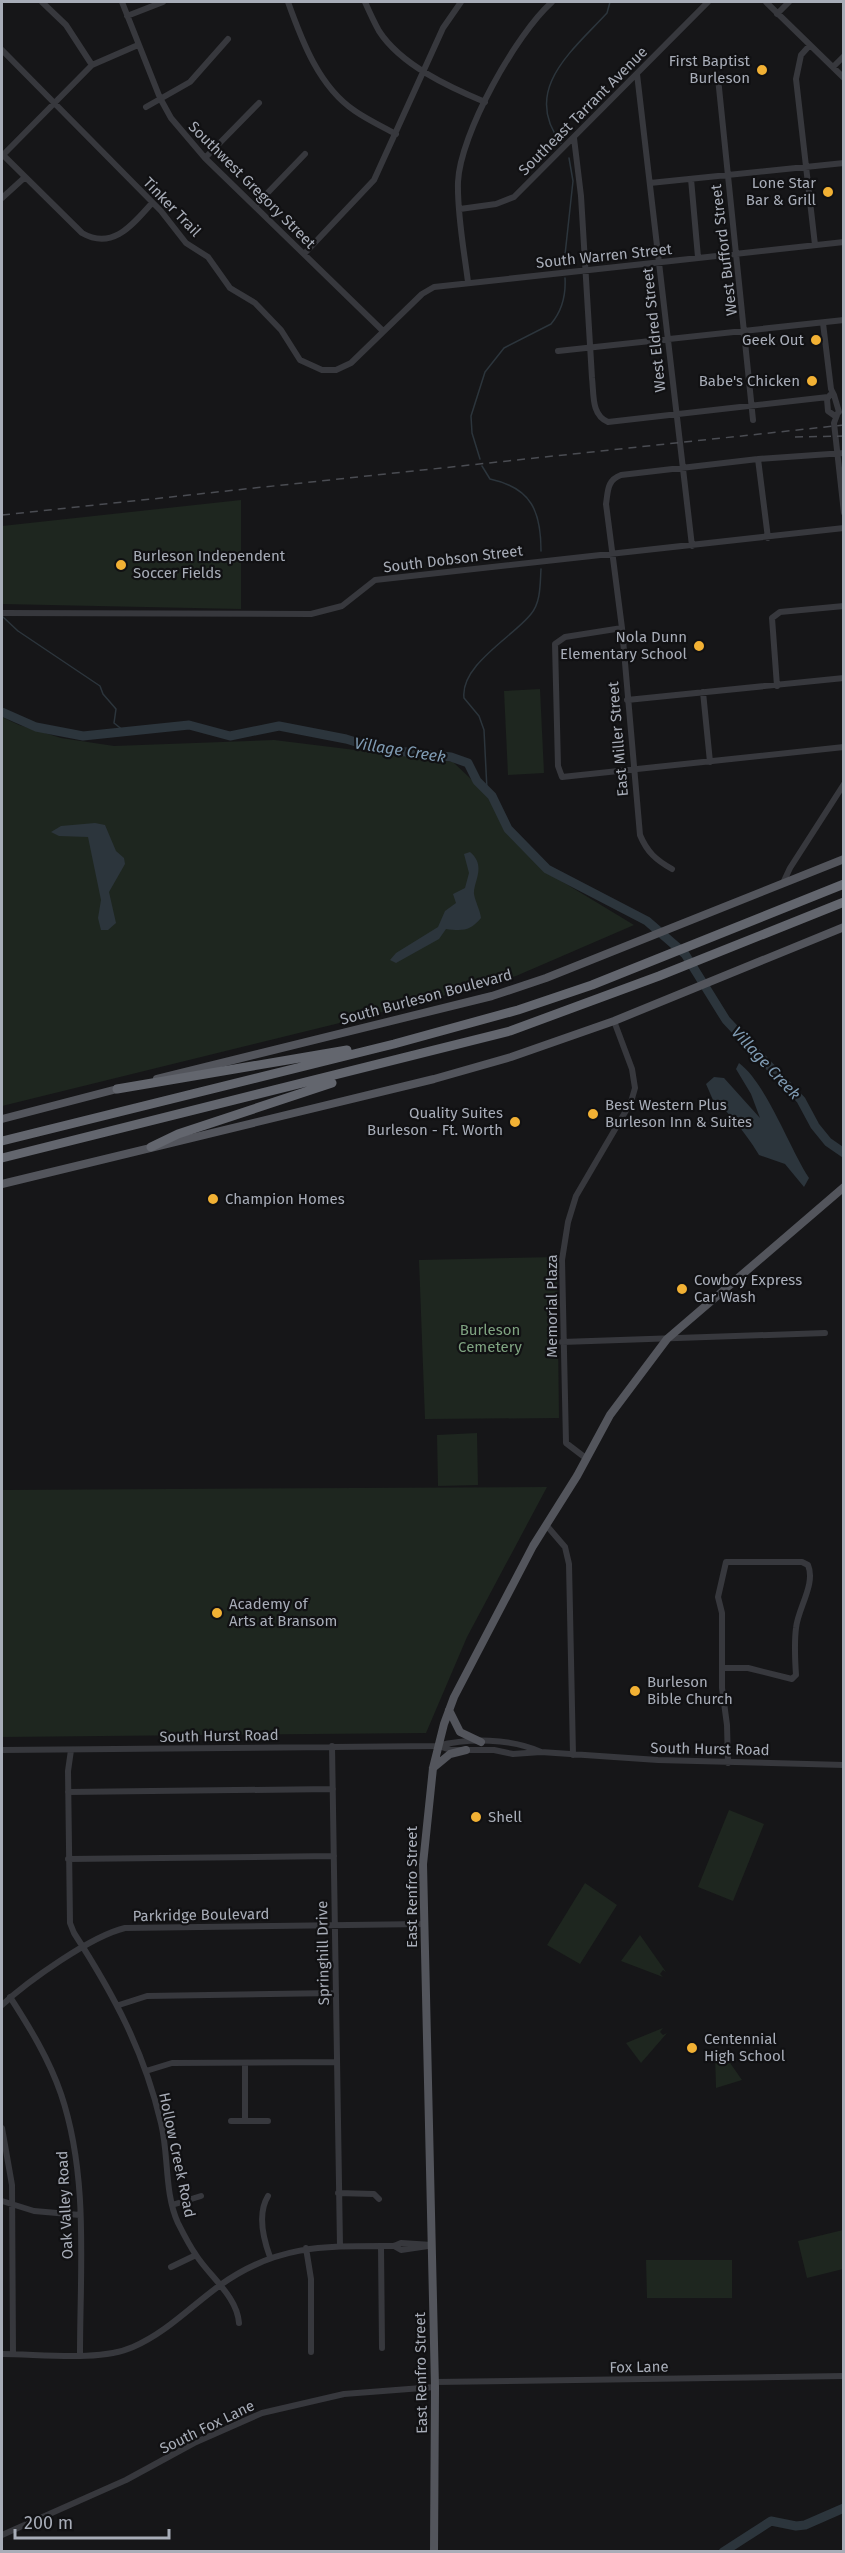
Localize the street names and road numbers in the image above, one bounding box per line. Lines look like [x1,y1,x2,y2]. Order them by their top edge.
street label: Southeast Tarrant Avenue [515,43,651,179]
street label: Southwest Gregory Street [185,118,320,253]
street label: Tinker Trail [139,174,205,241]
street label: West Bufford Street [707,183,741,317]
street label: South Warren Street [535,240,673,272]
street label: West Eldred Street [638,266,669,393]
street label: South Dobson Street [382,541,524,576]
street label: East Miller Street [604,680,632,797]
street label: South Burleson Boulevard [338,965,514,1029]
street label: Memorial Plaza [543,1254,561,1358]
street label: South Hurst Road [159,1726,279,1746]
street label: South Hurst Road [650,1739,770,1759]
street label: East Renfro Street [403,1825,421,1948]
street label: Springhill Drive [313,1901,333,2005]
street label: Parkridge Boulevard [132,1905,270,1925]
street label: Hollow Creek Road [155,2091,199,2219]
street label: Oak Valley Road [53,2150,77,2260]
street label: East Renfro Street [411,2311,431,2434]
street label: Fox Lane [609,2357,669,2377]
street label: South Fox Lane [157,2396,257,2458]

